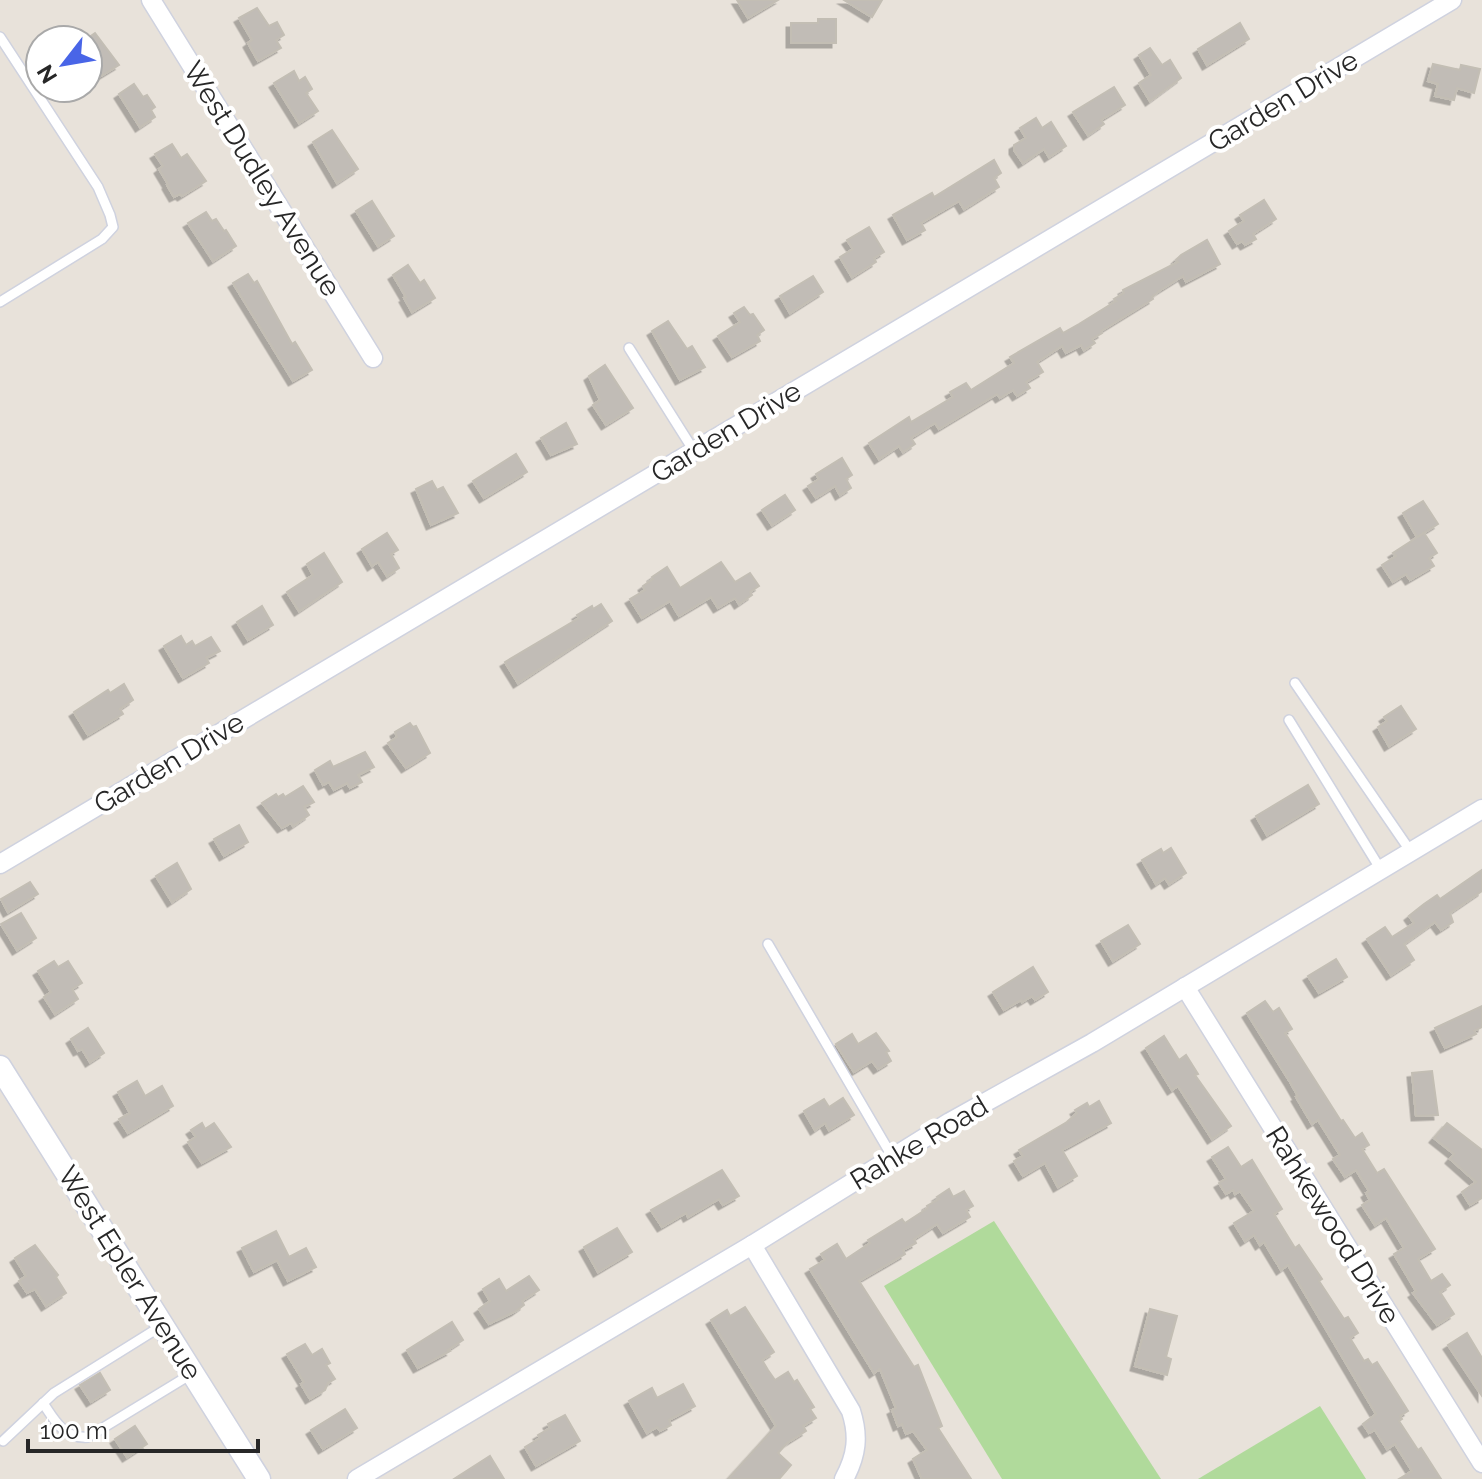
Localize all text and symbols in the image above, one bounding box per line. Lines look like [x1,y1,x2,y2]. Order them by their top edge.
north arrow [24,24,104,104]
street label: Garden Drive [1202,43,1364,159]
street label: West Dudley Avenue [176,56,348,302]
text: N [31,60,62,88]
street label: Garden Drive [645,374,807,490]
street label: Garden Drive [88,705,250,821]
street label: Rahke Road [844,1089,994,1197]
street label: Rahkewood Drive [1259,1120,1407,1330]
street label: West Epler Avenue [51,1160,209,1386]
scale bar [28,1403,258,1453]
text: 100 m [40,1416,108,1445]

